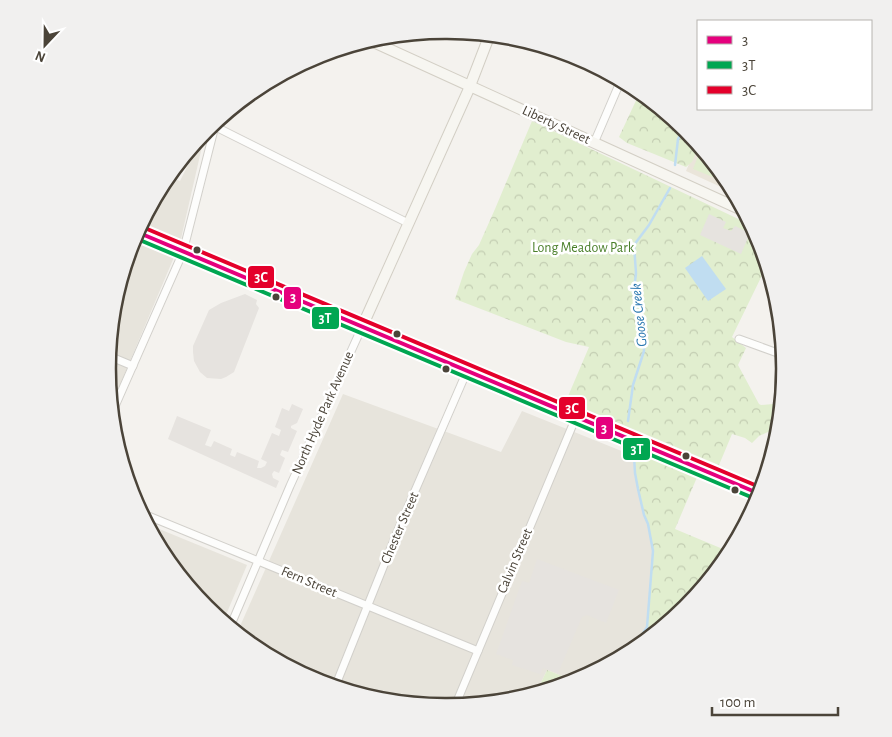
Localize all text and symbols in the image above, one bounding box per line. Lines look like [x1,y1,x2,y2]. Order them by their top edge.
north arrow [20,20,70,70]
legend [697,20,872,110]
text: 3 [742,33,748,48]
text: N [33,48,48,64]
text: 3T [742,58,756,73]
text: 3C [742,83,756,98]
street label: Liberty Street [520,103,593,147]
park label: Long Meadow Park [532,241,635,255]
unlabelled marker [192,245,202,255]
line badge: 3C [247,265,275,289]
text: 3C [254,271,268,285]
water label: Goose Creek [628,283,650,347]
line badge: 3 [283,286,302,310]
text: 3 [290,291,296,305]
unlabelled marker [271,292,281,302]
line badge: 3T [311,306,340,330]
text: 3T [318,312,332,326]
unlabelled marker [392,329,402,339]
street label: North Hyde Park Avenue [290,349,356,477]
unlabelled marker [441,364,451,374]
line badge: 3C [558,396,586,420]
text: 3C [565,402,579,416]
line badge: 3 [595,416,614,440]
text: 3 [601,422,607,436]
line badge: 3T [622,437,651,461]
text: 3T [630,443,644,457]
unlabelled marker [681,451,691,461]
unlabelled marker [730,485,740,495]
street label: Chester Street [379,489,422,566]
street label: Calvin Street [495,526,535,595]
street label: Fern Street [279,564,339,600]
scale bar [712,684,838,716]
text: 100 m [720,695,755,710]

